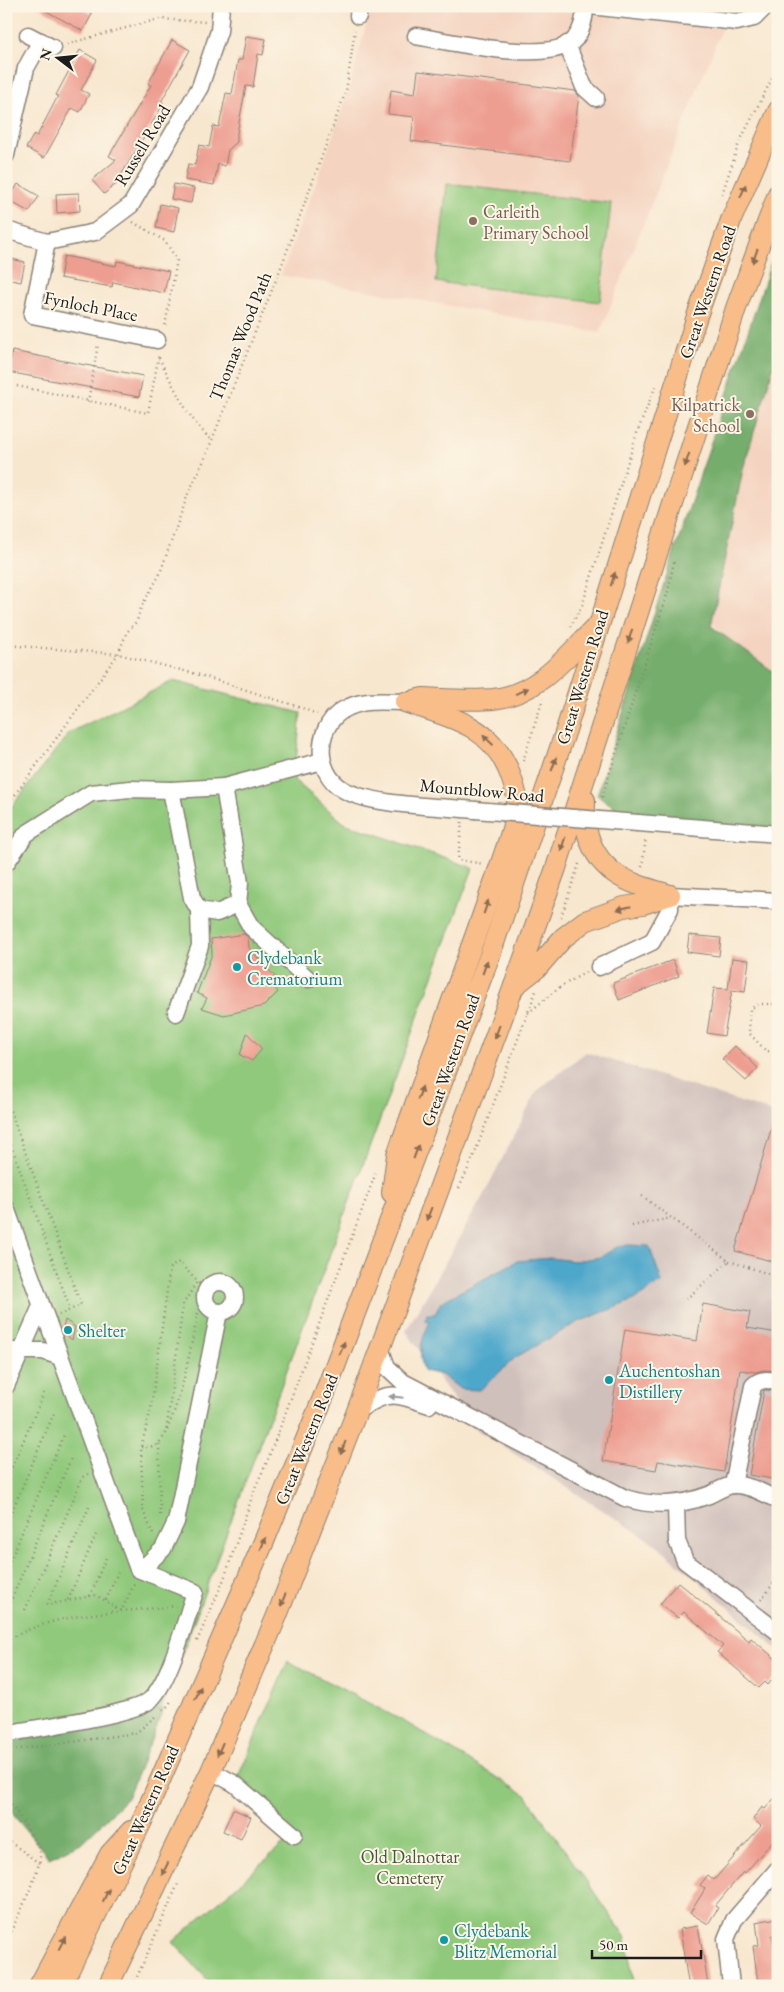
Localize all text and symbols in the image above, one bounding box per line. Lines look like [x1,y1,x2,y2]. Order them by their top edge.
north arrow [32,32,82,82]
text: N [35,46,56,62]
street label: Russell Road [109,99,176,190]
one-way arrow [739,183,747,198]
place label: Carleith Primary School [483,200,589,244]
marker: Carleith Primary School [467,215,479,227]
street label: Great Western Road [673,221,741,362]
one-way arrow [751,248,758,263]
street label: Thomas Wood Path [204,268,276,404]
street label: Fynloch Place [42,286,140,326]
place label: Kilpatrick School [671,393,741,437]
marker: Kilpatrick School [744,408,756,420]
one-way arrow [682,452,690,467]
one-way arrow [609,572,617,587]
street label: Great Western Road [551,606,614,747]
one-way arrow [626,629,634,644]
one-way arrow [515,686,529,694]
one-way arrow [482,734,494,746]
one-way arrow [550,756,558,771]
street label: Mountblow Road [419,773,546,807]
one-way arrow [559,837,567,852]
one-way arrow [482,899,490,914]
one-way arrow [616,904,631,912]
place label: Clydebank Crematorium [247,946,342,990]
one-way arrow [482,960,489,975]
marker: Clydebank Crematorium [231,961,243,973]
street label: Great Western Road [415,990,485,1130]
one-way arrow [493,1024,500,1039]
one-way arrow [416,1085,424,1100]
one-way arrow [413,1145,420,1160]
one-way arrow [425,1207,433,1222]
place label: Shelter [78,1319,126,1342]
marker: Shelter [62,1324,74,1336]
one-way arrow [338,1340,346,1355]
place label: Auchentoshan Distillery [618,1359,721,1403]
street label: Great Western Road [269,1369,343,1508]
marker: Auchentoshan Distillery [603,1374,615,1386]
one-way arrow [387,1393,403,1401]
one-way arrow [338,1441,346,1455]
one-way arrow [260,1537,268,1551]
one-way arrow [279,1592,286,1607]
one-way arrow [195,1685,203,1700]
street label: Great Western Road [106,1741,184,1878]
one-way arrow [216,1742,224,1756]
park label: Old Dalnottar Cemetery [361,1845,459,1889]
one-way arrow [161,1862,169,1877]
one-way arrow [103,1888,111,1902]
place label: Clydebank Blitz Memorial [454,1919,557,1963]
scale bar [592,1927,700,1959]
marker: Clydebank Blitz Memorial [438,1934,450,1946]
text: 50 m [599,1935,628,1954]
one-way arrow [58,1936,66,1950]

